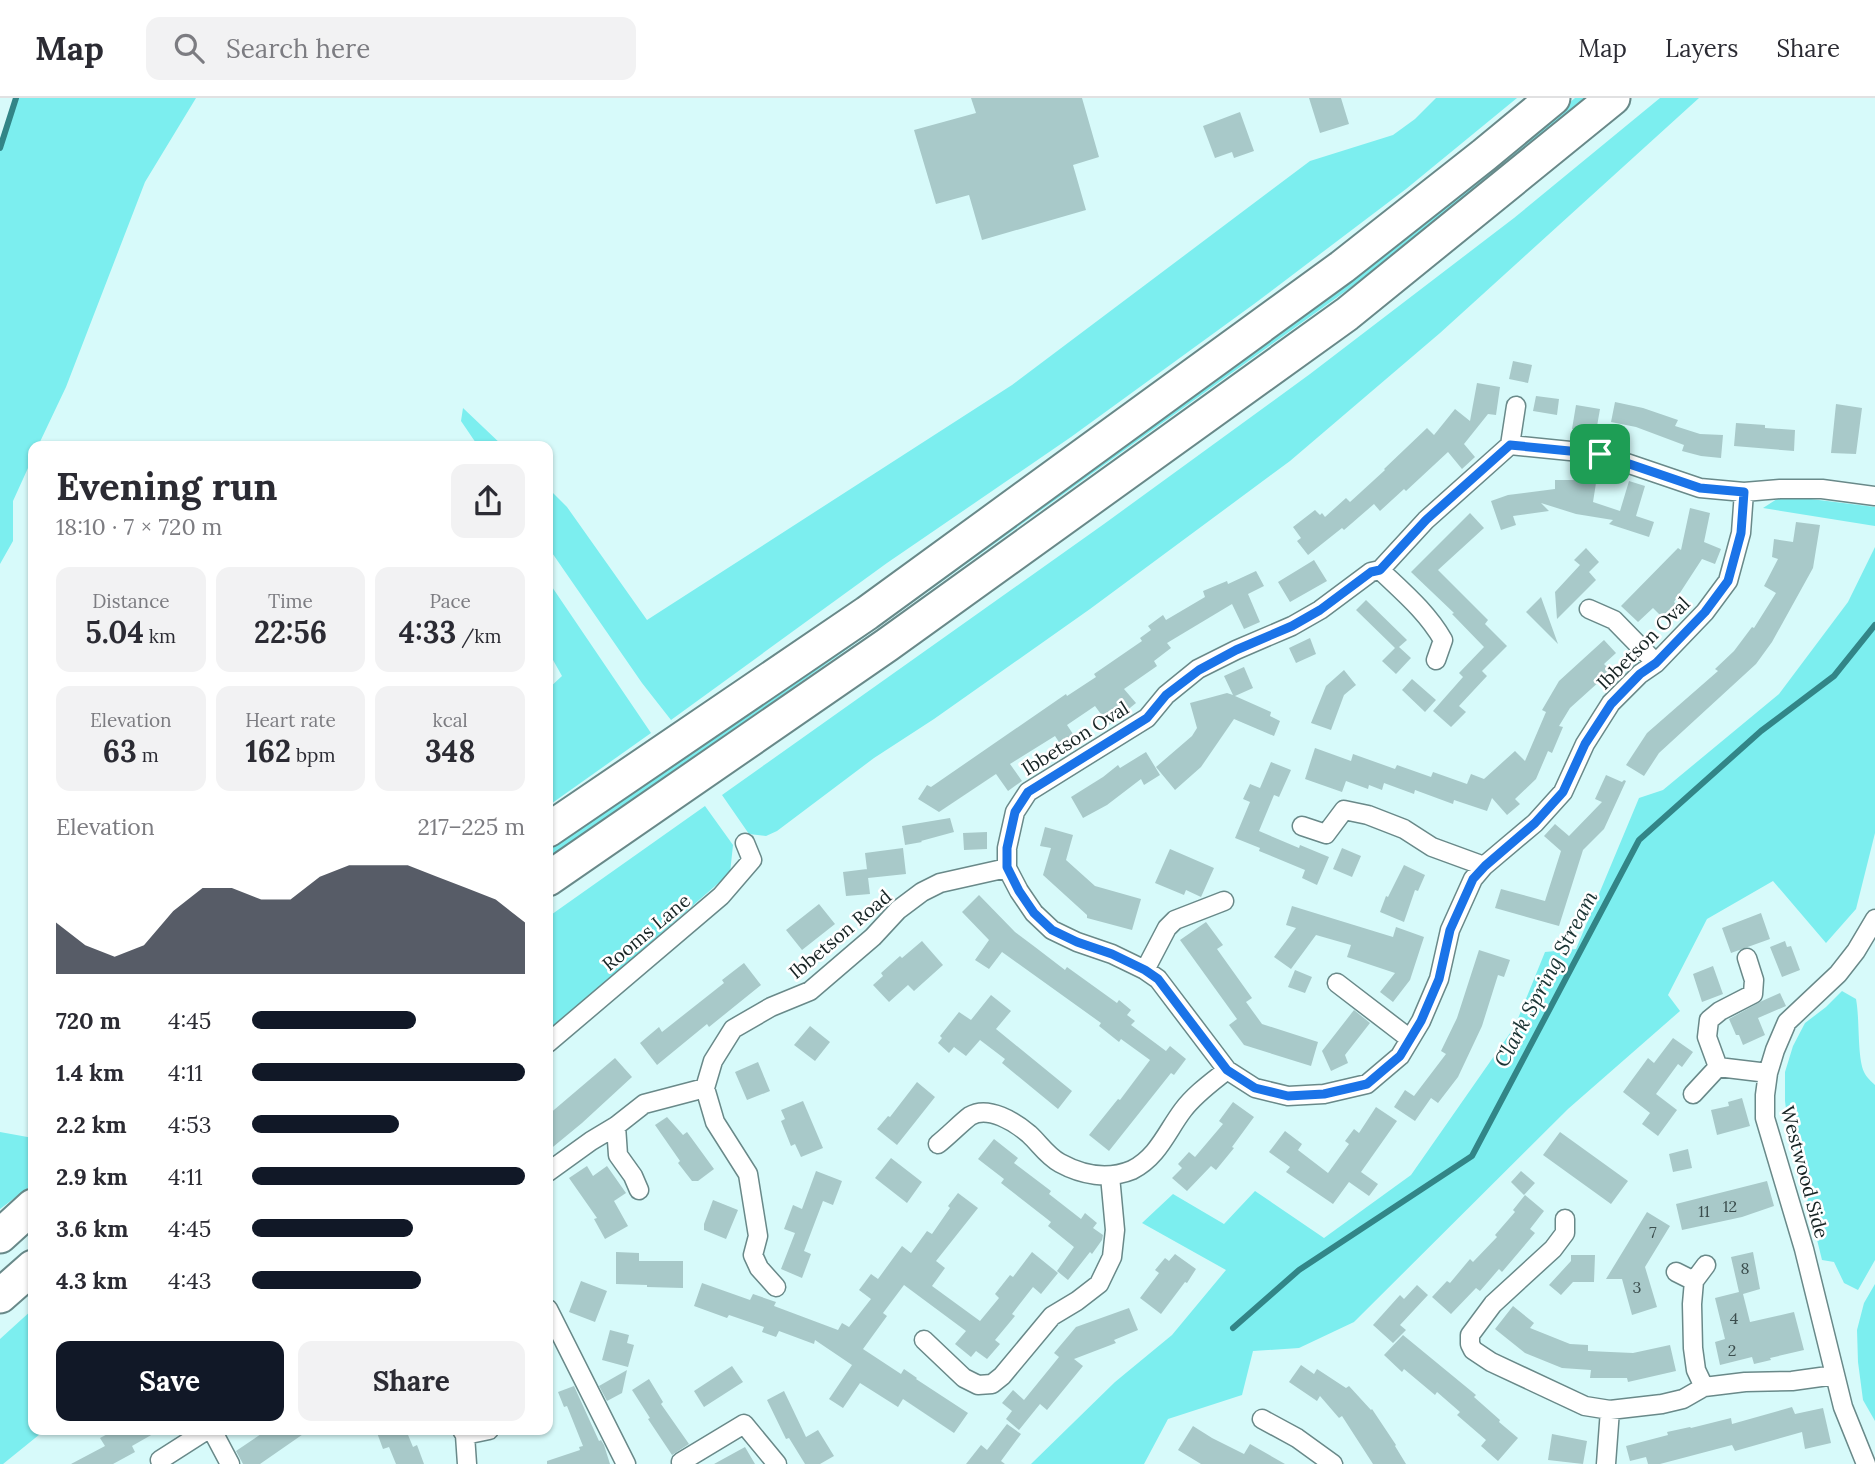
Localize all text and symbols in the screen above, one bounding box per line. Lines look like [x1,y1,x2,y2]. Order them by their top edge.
search box [146,17,636,80]
text: Map [35,27,104,69]
icon: search [170,29,208,67]
text: Search here [226,32,370,65]
text: Map [1578,33,1627,64]
text: Layers [1665,33,1738,64]
text: Share [1776,33,1840,64]
pin [1570,424,1630,484]
icon: arrive [1581,435,1619,473]
text: Evening run [56,462,278,510]
button: share [451,464,525,538]
text: 18:10 · 7 × 720 m [56,512,222,541]
text: Distance [92,589,169,613]
text: Time [268,589,313,613]
text: Pace [429,589,471,613]
street label: Ibbetson Oval [1591,591,1695,695]
text: 5.04 [86,613,144,651]
text: 22:56 [254,613,327,651]
text: 4:33 [399,613,456,651]
text: km [144,624,176,648]
text: /km [456,624,502,648]
street label: Ibbetson Oval [1017,696,1133,780]
text: Elevation [90,708,172,732]
text: Heart rate [245,708,336,732]
text: kcal [433,708,468,732]
text: 63 [103,732,137,770]
text: 162 [246,732,291,770]
text: 348 [425,732,475,770]
text: m [137,743,159,767]
text: bpm [291,743,335,767]
text: Elevation [56,812,155,841]
text: 217–225 m [417,812,525,841]
street label: Ibbetson Road [784,884,896,984]
water label: Clark Spring Stream [1488,885,1604,1072]
street label: Rooms Lane [597,888,695,976]
text: 720 m [56,1006,121,1035]
text: 4:45 [168,1006,211,1035]
text: 1.4 km [56,1058,124,1087]
text: 4:11 [168,1058,203,1087]
street label: Westwood Side [1776,1103,1834,1241]
text: 2.2 km [56,1110,127,1139]
text: 4:53 [168,1110,212,1139]
text: 2.9 km [56,1162,128,1191]
text: 4:11 [168,1162,203,1191]
house number: 12 [1723,1196,1737,1216]
house number: 11 [1698,1201,1710,1221]
text: 3.6 km [56,1214,128,1243]
text: 4:45 [168,1214,211,1243]
house number: 7 [1649,1222,1657,1242]
house number: 8 [1741,1258,1750,1278]
text: 4.3 km [56,1266,128,1295]
text: 4:43 [168,1266,212,1295]
house number: 3 [1633,1277,1642,1297]
house number: 4 [1730,1308,1739,1328]
house number: 2 [1728,1340,1736,1360]
button: Save [56,1341,284,1421]
button: Share [298,1341,525,1421]

